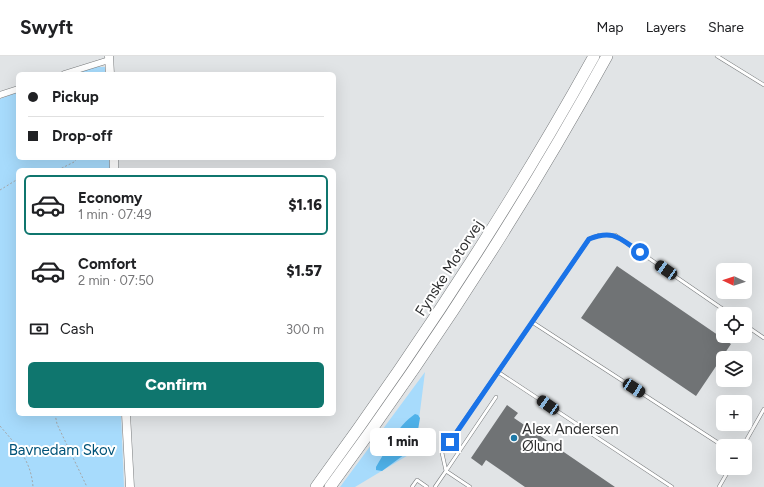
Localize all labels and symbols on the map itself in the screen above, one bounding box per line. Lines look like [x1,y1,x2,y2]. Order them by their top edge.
street label: Fynske Motorvej [411,217,487,319]
route start [631,243,649,261]
car [653,258,679,282]
north arrow [716,263,752,299]
car [621,376,647,400]
car [535,393,561,417]
place label: Alex Andersen Ølund [522,420,619,455]
callout: 1 min [370,428,436,456]
route end [441,433,459,451]
marker: Alex Andersen Ølund [509,433,519,443]
park label: Bavnedam Skov [9,441,115,459]

